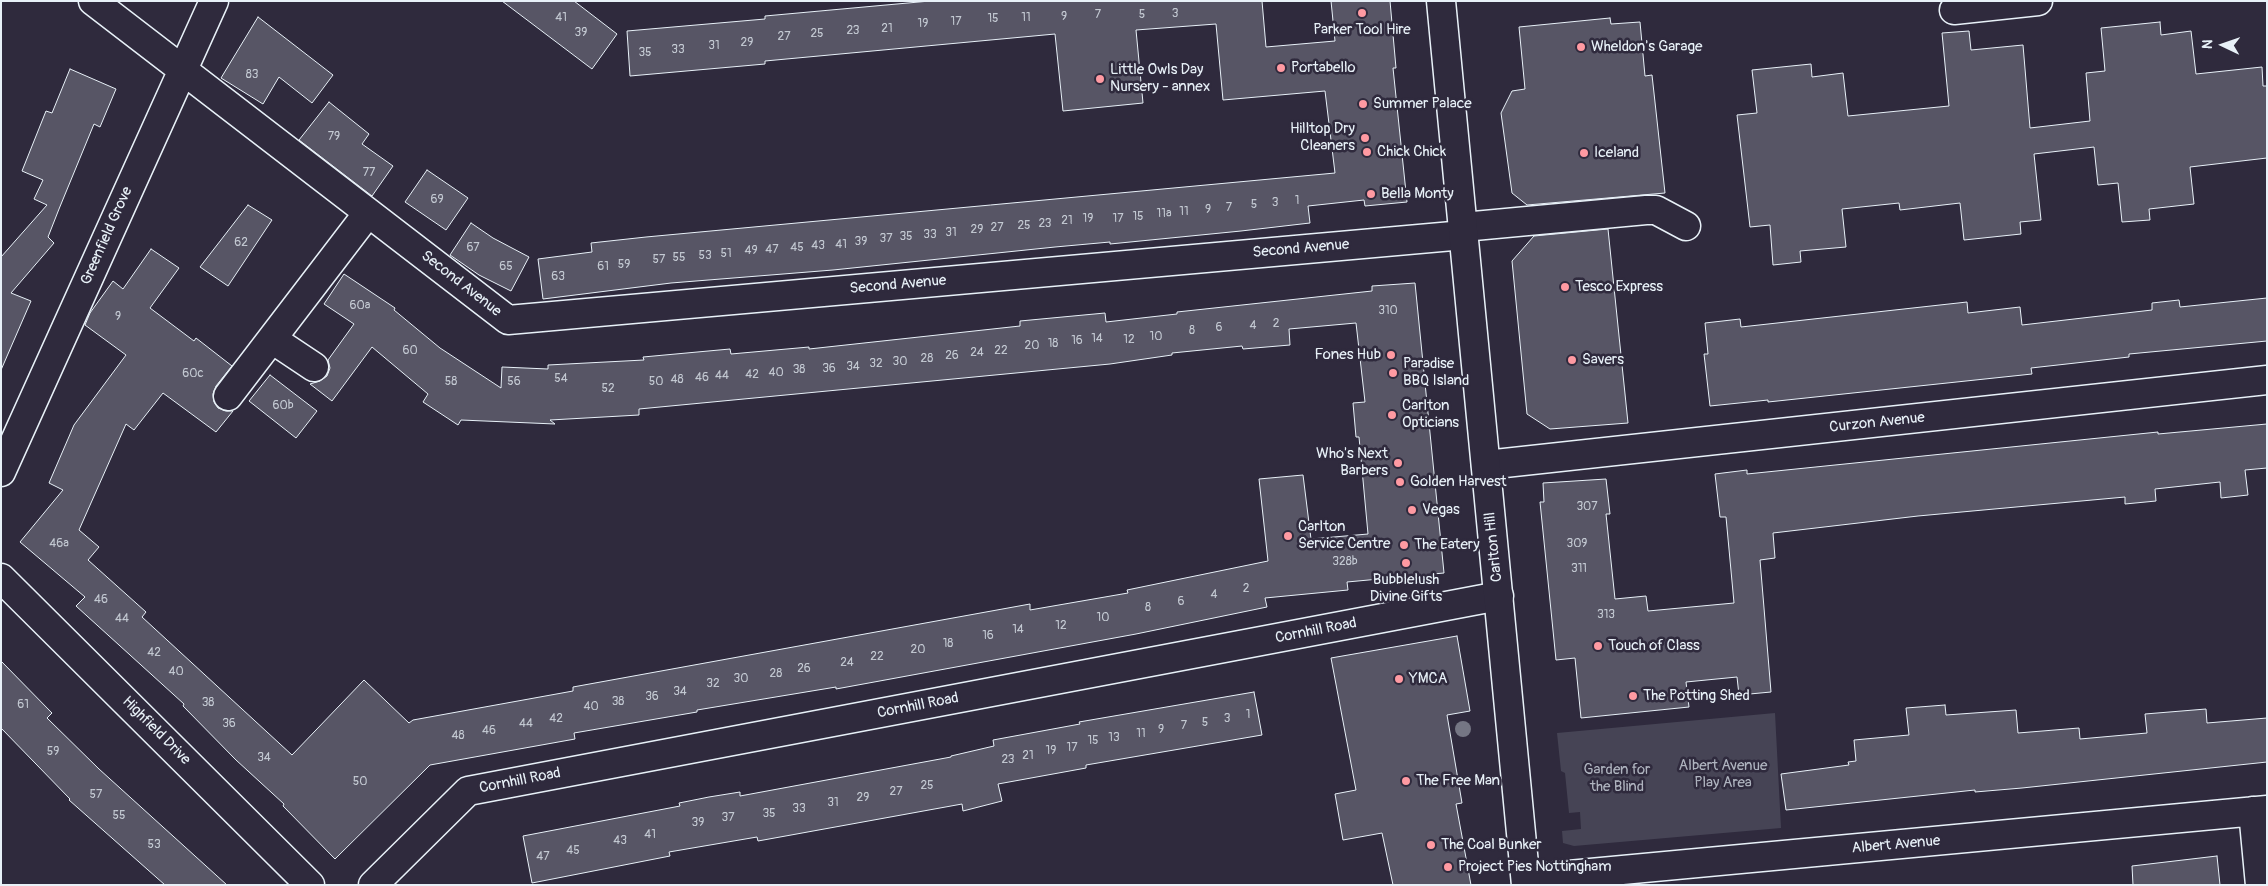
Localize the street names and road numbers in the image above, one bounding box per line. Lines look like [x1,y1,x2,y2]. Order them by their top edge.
street label: Greenfield Grove [77,184,137,288]
street label: Second Avenue [1252,236,1350,262]
street label: Second Avenue [417,247,505,321]
street label: Second Avenue [849,272,947,298]
street label: Curzon Avenue [1828,409,1926,437]
street label: Carlton Hill [1481,511,1507,583]
street label: Cornhill Road [1274,614,1358,648]
street label: Cornhill Road [876,689,960,723]
street label: Highfield Drive [118,693,194,769]
street label: Cornhill Road [478,764,562,798]
street label: Albert Avenue [1851,832,1941,858]

